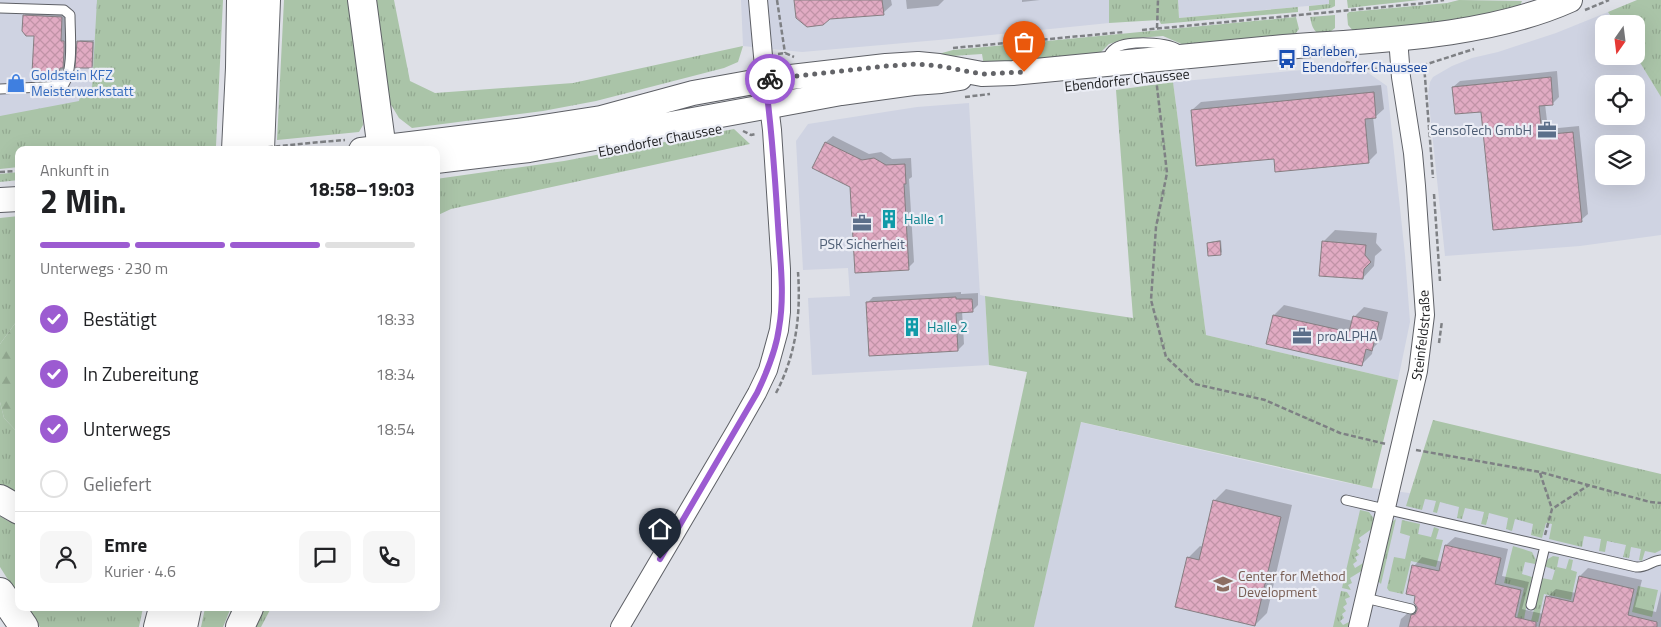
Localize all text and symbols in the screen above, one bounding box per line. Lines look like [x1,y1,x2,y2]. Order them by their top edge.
north arrow [1595,15,1645,65]
map controls [1595,15,1645,185]
pin [1003,21,1045,72]
icon: bag [1010,28,1038,56]
place label: Barleben, Ebendorfer Chaussee [1302,40,1428,77]
bus stop icon: Barleben, Ebendorfer Chaussee [1276,48,1298,70]
courier [745,54,795,104]
street label: Ebendorfer Chaussee [1063,62,1190,97]
place label: Goldstein KFZ Meisterwerkstatt [31,64,134,101]
icon: bike [756,65,784,93]
shop icon: Goldstein KFZ Meisterwerkstatt [5,72,27,94]
button: locate [1595,75,1645,125]
street label: Ebendorfer Chaussee [596,117,724,162]
place label: SensoTech GmbH [1430,119,1532,140]
office icon: SensoTech GmbH [1536,119,1558,141]
button: layers [1595,135,1645,185]
text: Ankunft in [40,158,109,182]
text: 18:58–19:03 [308,174,415,203]
text: 2 Min. [40,177,127,225]
building icon: Halle 1 [878,208,900,230]
place label: Halle 1 [904,208,945,229]
office icon: PSK Sicherheit [851,212,873,234]
place label: PSK Sicherheit [819,233,905,254]
text: Unterwegs · 230 m [40,256,168,280]
street label: Steinfeldstraße [1405,289,1435,382]
text: Bestätigt [83,304,157,333]
icon: check [40,305,68,333]
text: 18:33 [376,307,415,331]
building icon: Halle 2 [901,316,923,338]
place label: Halle 2 [927,316,968,337]
office icon: proALPHA [1291,325,1313,347]
place label: proALPHA [1317,325,1378,346]
text: In Zubereitung [83,359,199,388]
icon: check [40,360,68,388]
text: 18:34 [376,362,415,386]
text: Unterwegs [83,414,171,443]
icon: check [40,415,68,443]
text: 18:54 [376,417,415,441]
text: Geliefert [83,469,151,498]
pin [639,508,681,559]
icon: home [646,515,674,543]
text: Emre [104,530,147,559]
button: person [40,531,92,583]
button: chat [299,531,351,583]
button: phone [363,531,415,583]
text: Kurier · 4.6 [104,559,176,583]
place label: Center for Method Development [1238,565,1346,602]
school or university icon: Center for Method Development [1212,573,1234,595]

